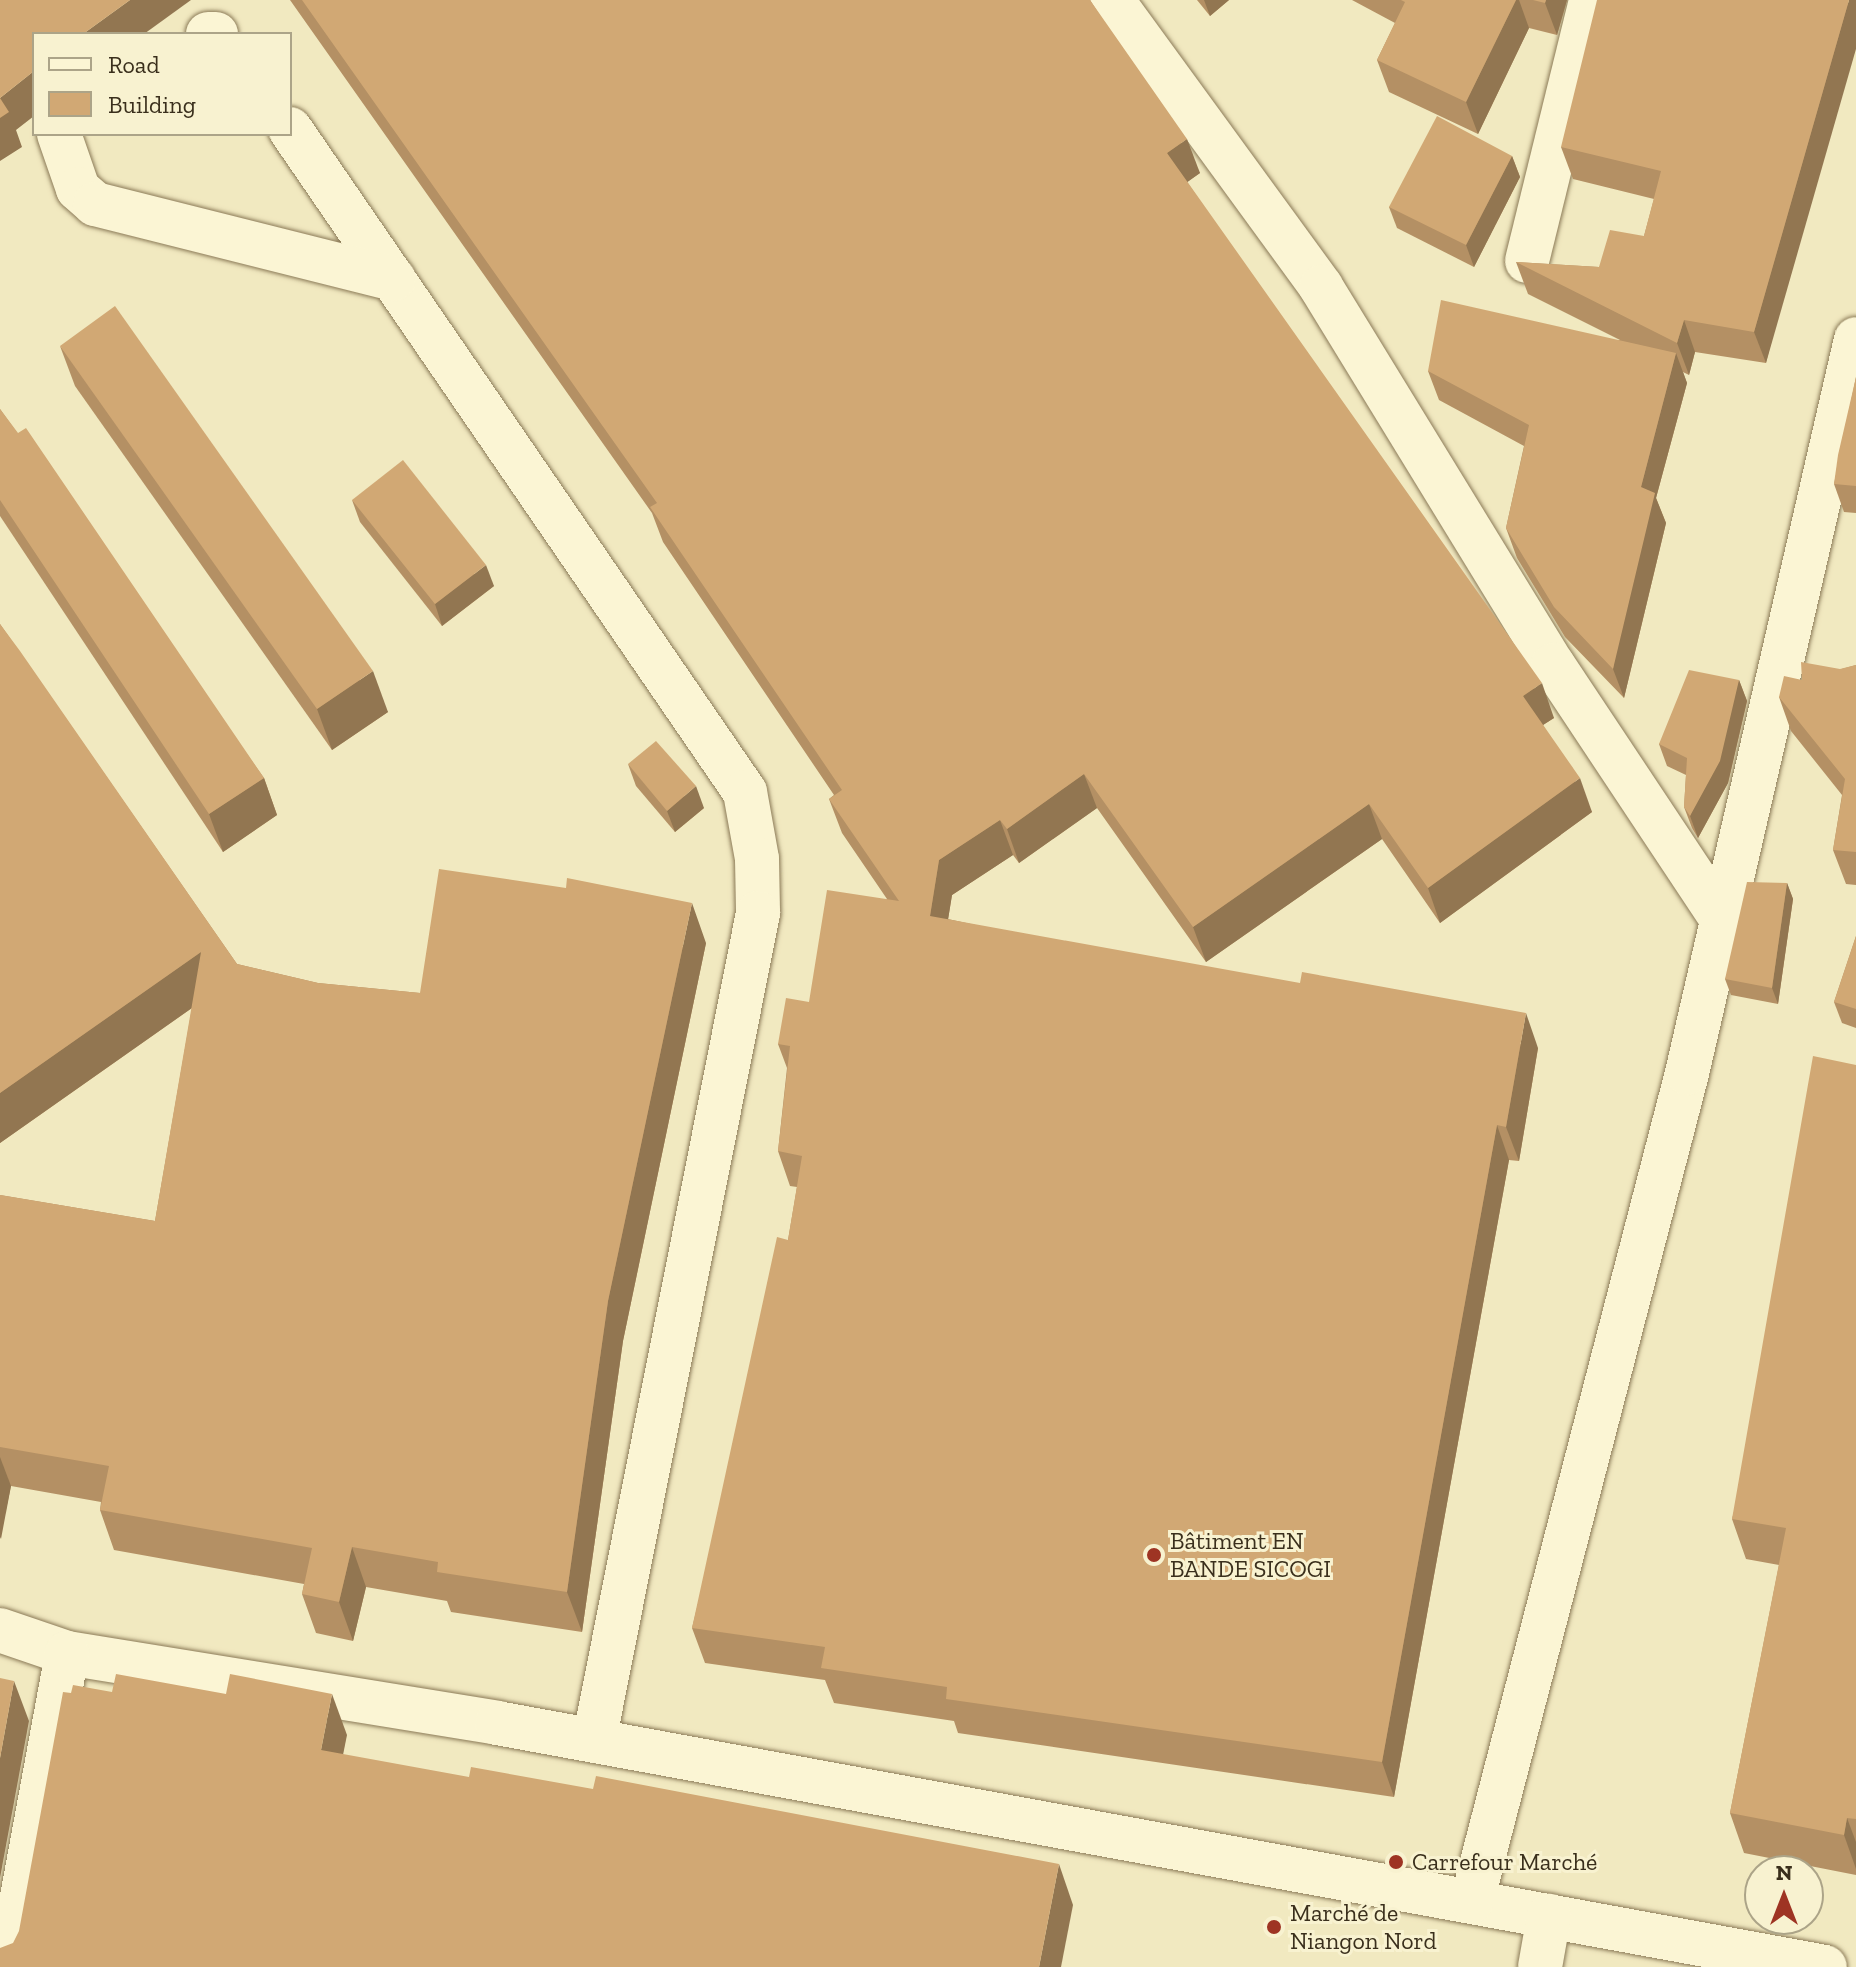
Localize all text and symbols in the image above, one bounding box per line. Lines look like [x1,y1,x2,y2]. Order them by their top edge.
legend [32,32,292,136]
text: Road [108,50,160,79]
text: Building [108,90,196,119]
place label: Bâtiment EN BANDE SICOGI [1170,1527,1331,1583]
marker: Bâtiment EN BANDE SICOGI [1145,1546,1163,1564]
place label: Carrefour Marché [1412,1848,1598,1876]
marker: Carrefour Marché [1387,1853,1405,1871]
north arrow [1744,1855,1824,1935]
text: N [1776,1859,1792,1886]
place label: Marché de Niangon Nord [1290,1899,1437,1955]
marker: Marché de Niangon Nord [1265,1918,1283,1936]

